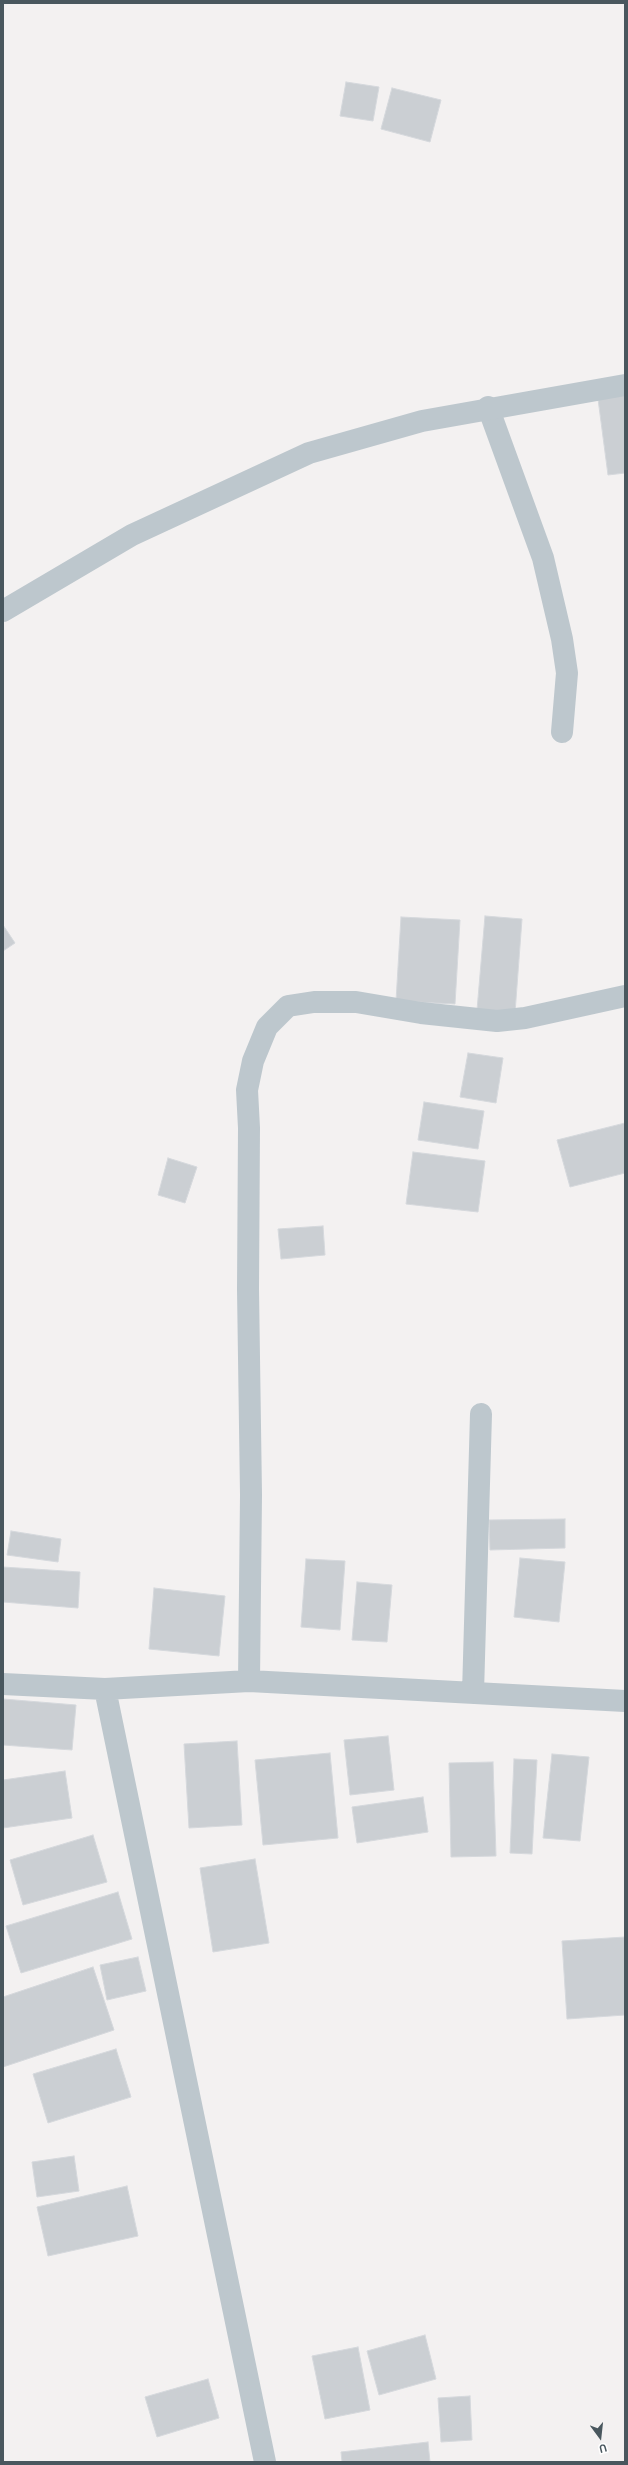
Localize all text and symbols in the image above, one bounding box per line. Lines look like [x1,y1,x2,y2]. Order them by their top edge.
north arrow [580,2417,620,2457]
text: U [598,2442,608,2455]

